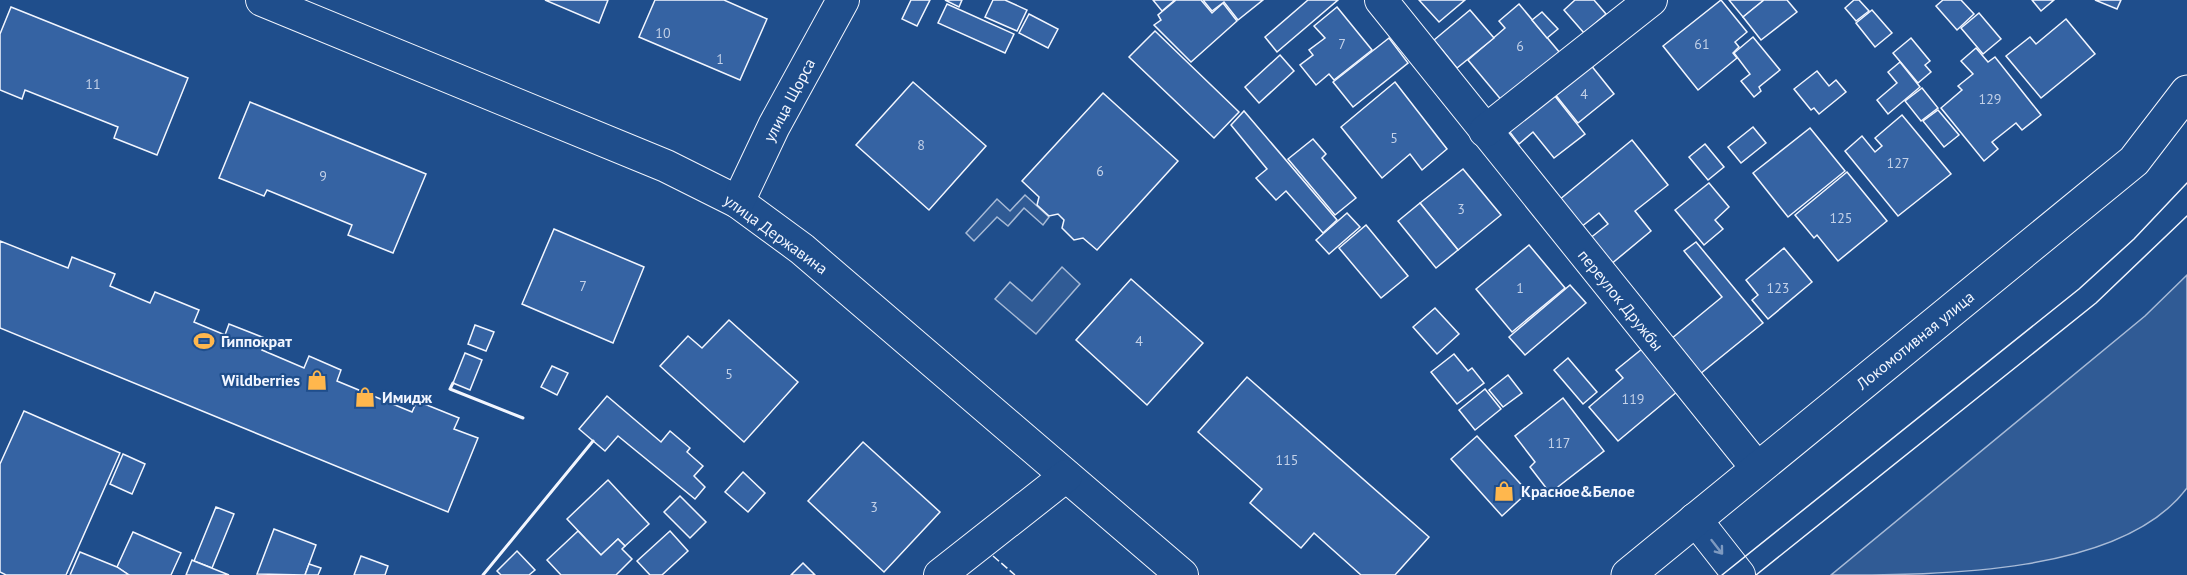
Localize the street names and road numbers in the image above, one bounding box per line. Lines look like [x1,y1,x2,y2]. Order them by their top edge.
street label: улица Щорса [759,55,819,145]
street label: улица Державина [720,190,832,278]
street label: переулок Дружбы [1574,245,1668,355]
street label: Локомотивная улица [1851,286,1978,394]

